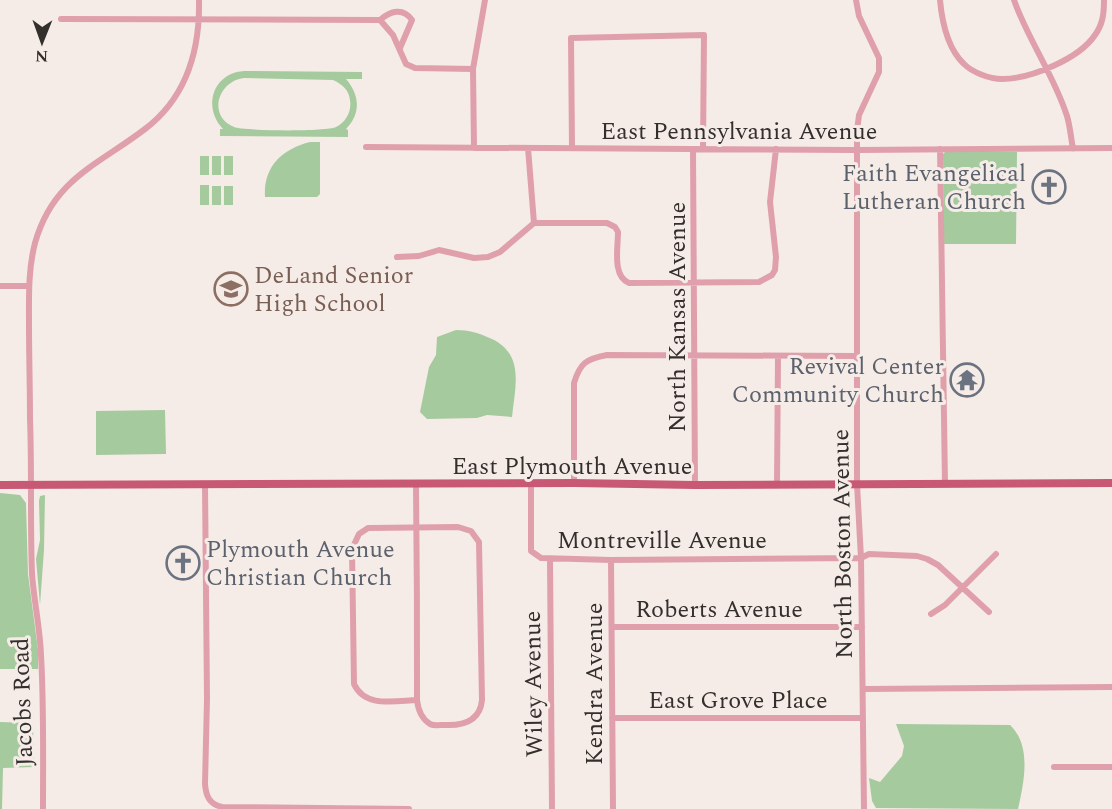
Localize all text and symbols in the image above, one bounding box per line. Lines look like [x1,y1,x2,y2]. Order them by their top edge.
north arrow [12,12,72,72]
text: N [35,44,48,68]
street label: East Pennsylvania Avenue [601,114,877,150]
place label: Faith Evangelical Lutheran Church [842,156,1026,220]
church icon: Faith Evangelical Lutheran Church [1031,169,1067,205]
street label: North Kansas Avenue [660,202,696,432]
place label: DeLand Senior High School [254,258,413,322]
school or university icon: DeLand Senior High School [213,271,249,307]
place label: Revival Center Community Church [732,349,944,413]
temple icon: Revival Center Community Church [949,362,985,398]
street label: North Boston Avenue [823,429,863,659]
street label: East Plymouth Avenue [452,449,692,485]
street label: Montreville Avenue [557,523,767,559]
place label: Plymouth Avenue Christian Church [206,532,395,596]
church icon: Plymouth Avenue Christian Church [165,545,201,581]
street label: Roberts Avenue [635,592,803,628]
street label: Kendra Avenue [577,603,613,765]
street label: Wiley Avenue [515,611,553,757]
street label: Jacobs Road [3,637,43,767]
street label: East Grove Place [648,683,828,719]

